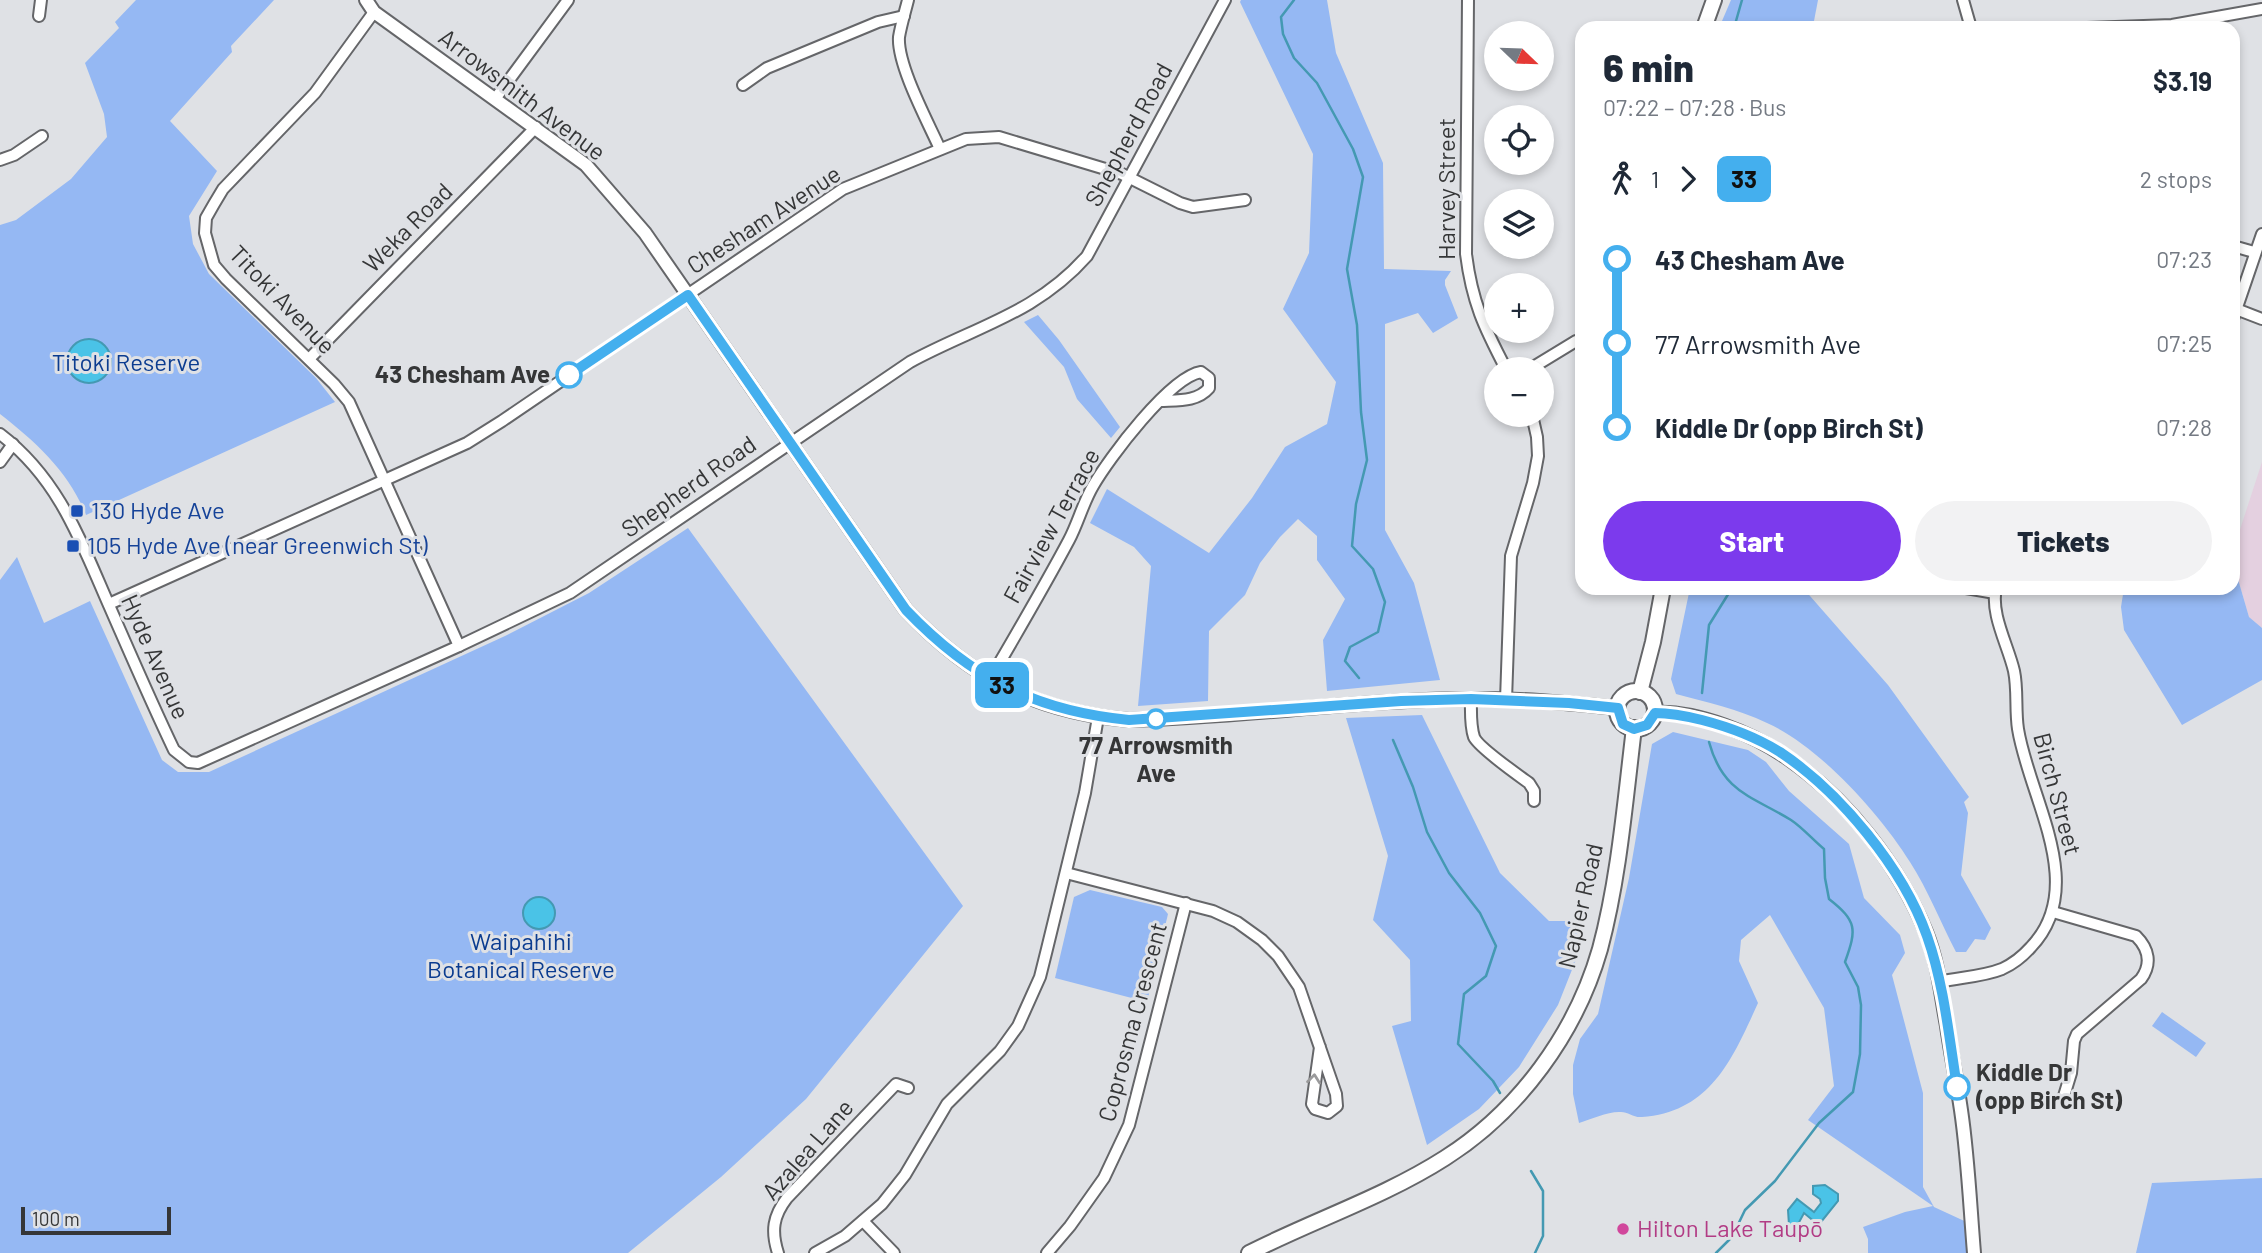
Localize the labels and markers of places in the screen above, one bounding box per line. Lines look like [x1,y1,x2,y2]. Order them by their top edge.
place label: 43 Chesham Ave [375,359,550,388]
marker: 43 Chesham Ave [556,362,582,388]
place label: 130 Hyde Ave [91,495,225,524]
marker: 130 Hyde Ave [69,503,85,519]
place label: 105 Hyde Ave (near Greenwich St) [87,530,428,559]
marker: 105 Hyde Ave (near Greenwich St) [65,538,81,554]
marker: 77 Arrowsmith Ave [1146,709,1166,729]
place label: 77 Arrowsmith Ave [1079,730,1233,787]
place label: Kiddle Dr (opp Birch St) [1975,1057,2123,1114]
marker: Kiddle Dr (opp Birch St) [1944,1074,1970,1100]
place label: Hilton Lake Taupō [1637,1213,1823,1242]
marker: Hilton Lake Taupō [1615,1221,1631,1237]

